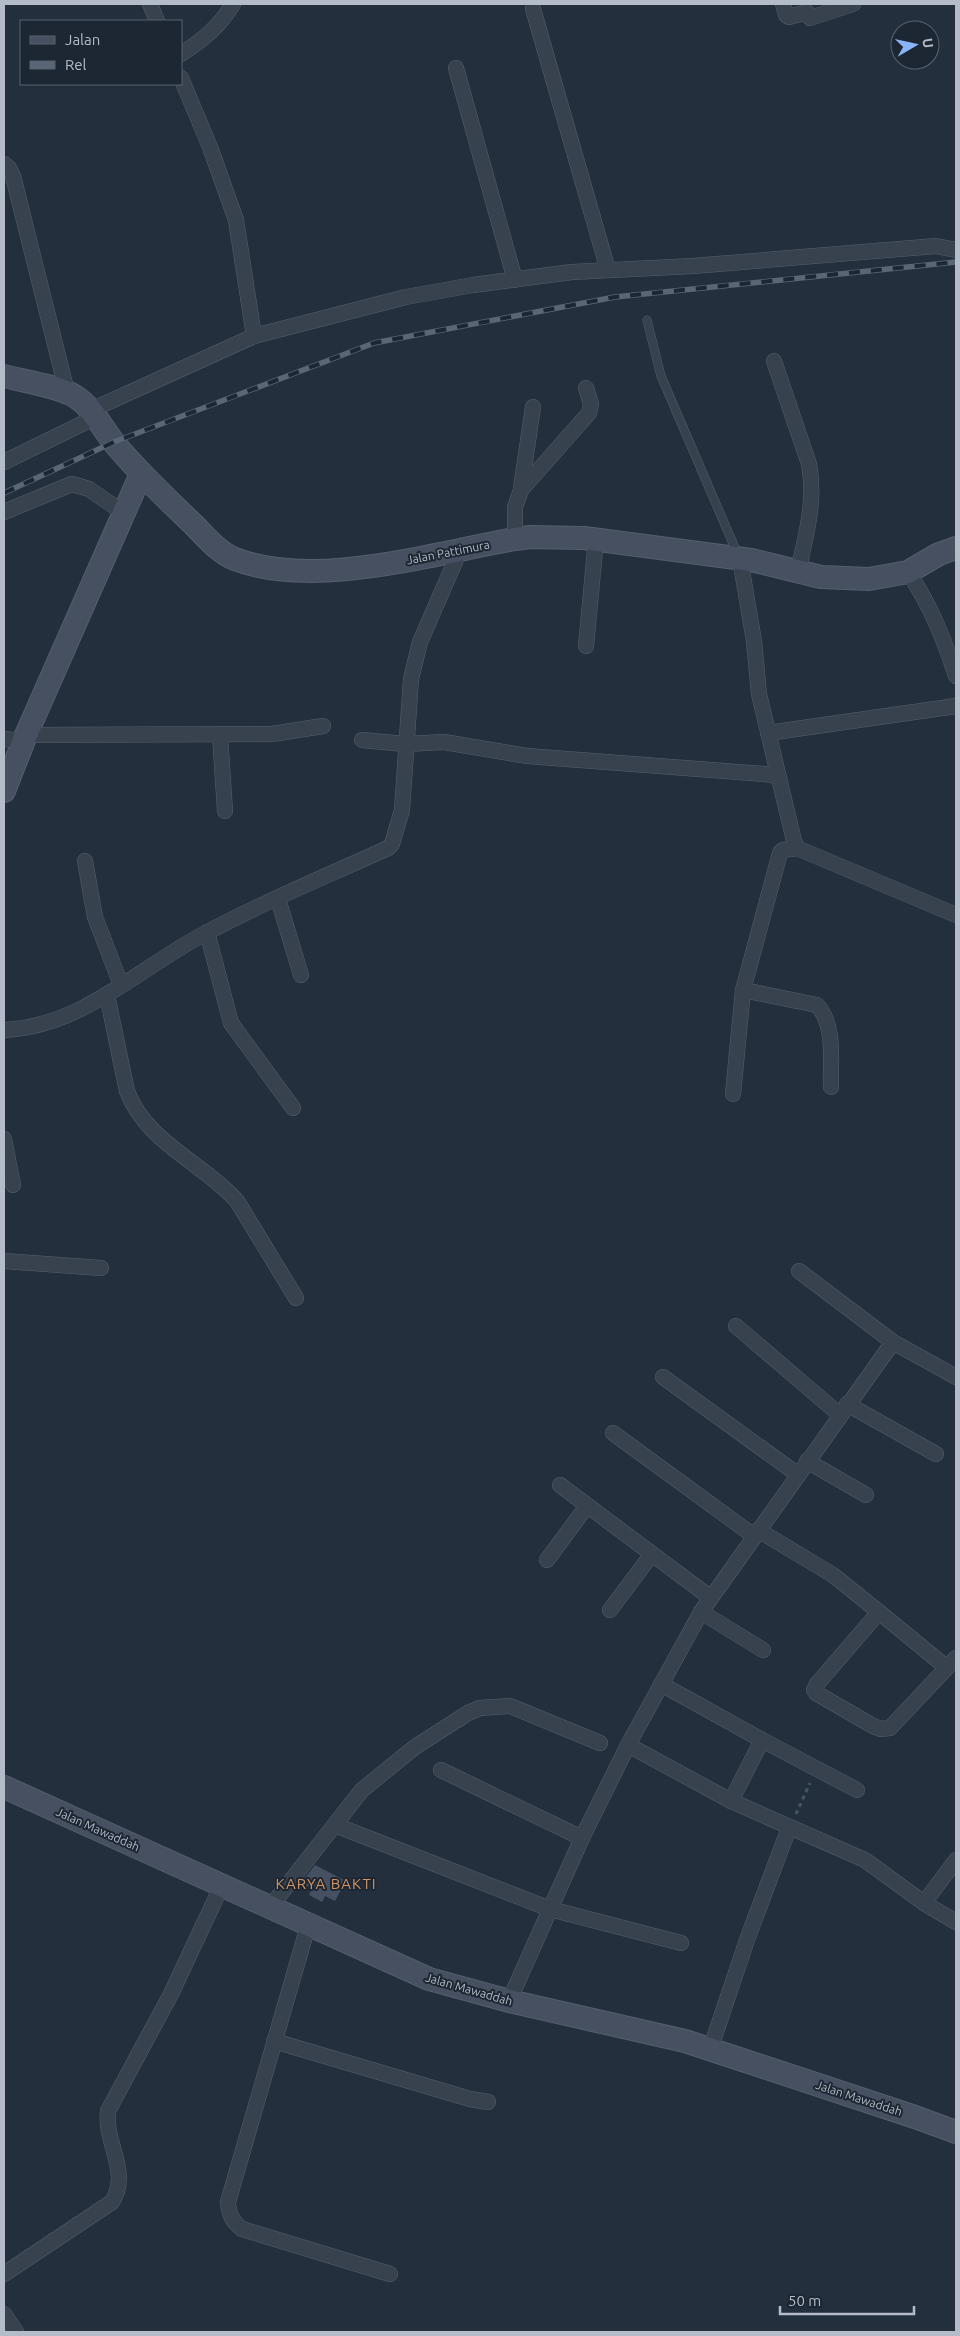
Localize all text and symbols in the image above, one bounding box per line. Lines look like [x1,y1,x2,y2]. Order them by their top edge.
legend [20,20,182,85]
north arrow [890,20,940,70]
text: Jalan [65,31,100,48]
text: U [919,37,937,49]
text: Rel [65,56,87,73]
street label: Jalan Pattimura [405,538,491,566]
street label: Jalan Mawaddah [54,1805,142,1853]
district label: KARYA BAKTI [275,1875,377,1892]
street label: Jalan Mawaddah [424,1970,514,2008]
street label: Jalan Mawaddah [814,2078,904,2118]
scale bar [780,2284,914,2316]
text: 50 m [788,2292,821,2309]

